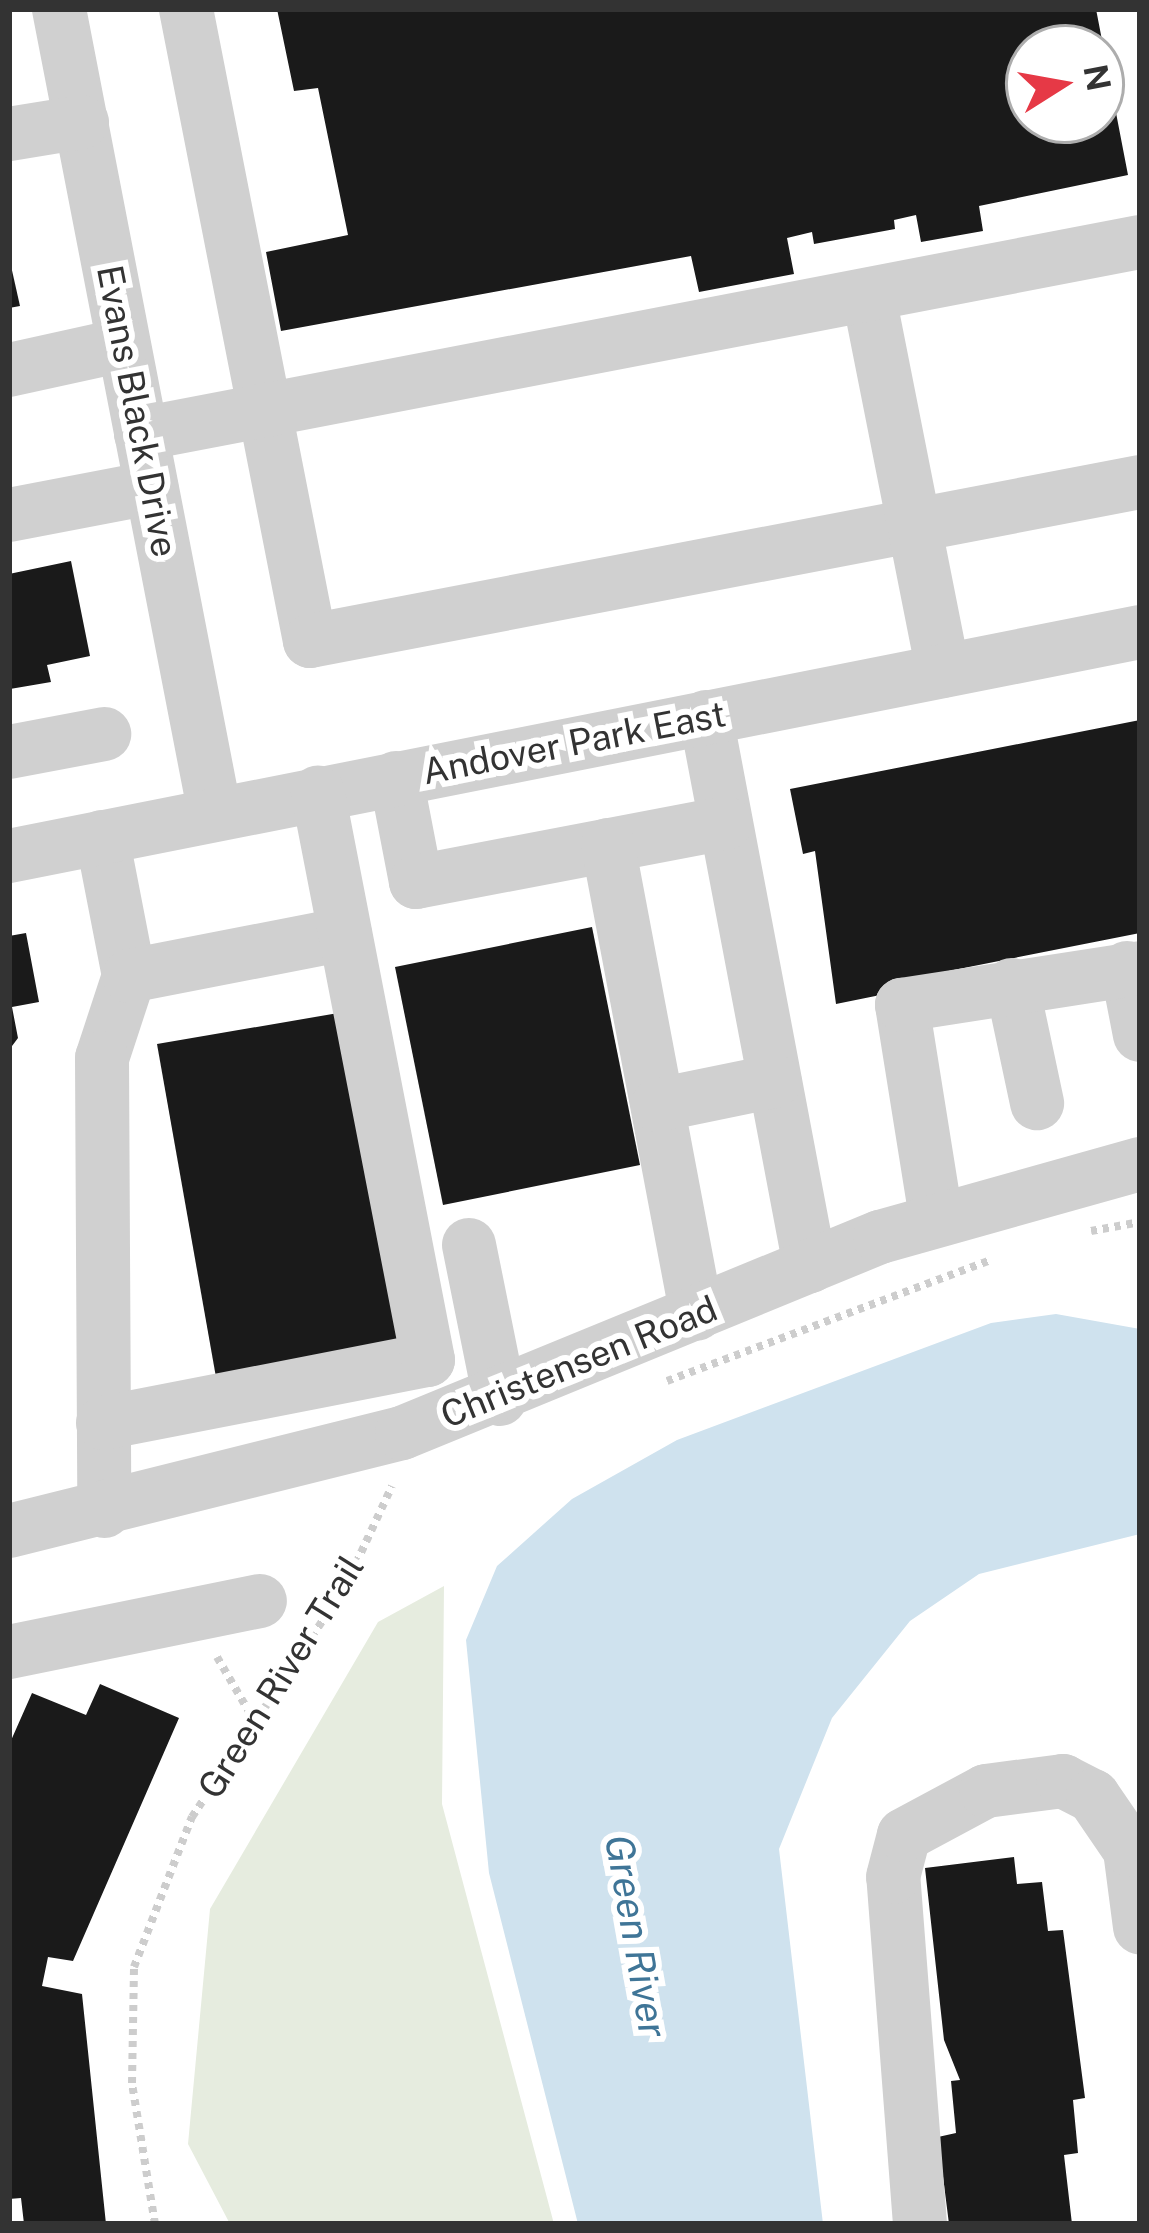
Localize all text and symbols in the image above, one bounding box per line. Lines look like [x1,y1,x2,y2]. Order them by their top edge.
north arrow [1005,24,1125,144]
text: N [1076,61,1119,94]
street label: Evans Black Drive [88,261,186,561]
street label: Andover Park East [419,692,729,794]
street label: Christensen Road [435,1287,723,1437]
street label: Green River Trail [189,1548,373,1806]
water label: Green River [595,1831,677,2041]

